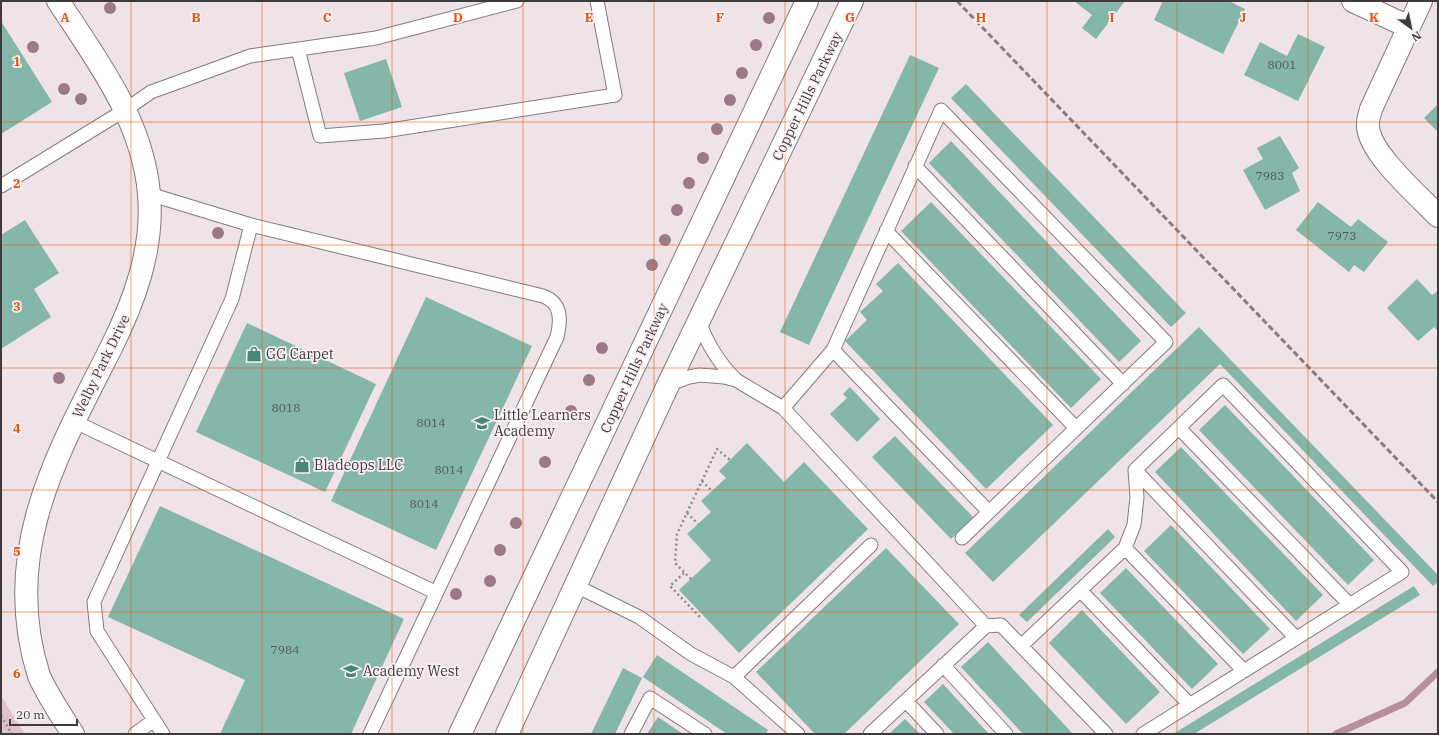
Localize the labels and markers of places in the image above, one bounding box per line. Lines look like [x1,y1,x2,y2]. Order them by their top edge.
shop icon: GG Carpet [245,345,263,363]
place label: GG Carpet [266,345,334,363]
place label: Little Learners Academy [494,406,591,440]
school or university icon: Little Learners Academy [473,414,491,432]
shop icon: Bladeops LLC [293,456,311,474]
place label: Bladeops LLC [314,456,403,474]
school or university icon: Academy West [342,662,360,680]
place label: Academy West [363,662,459,680]

